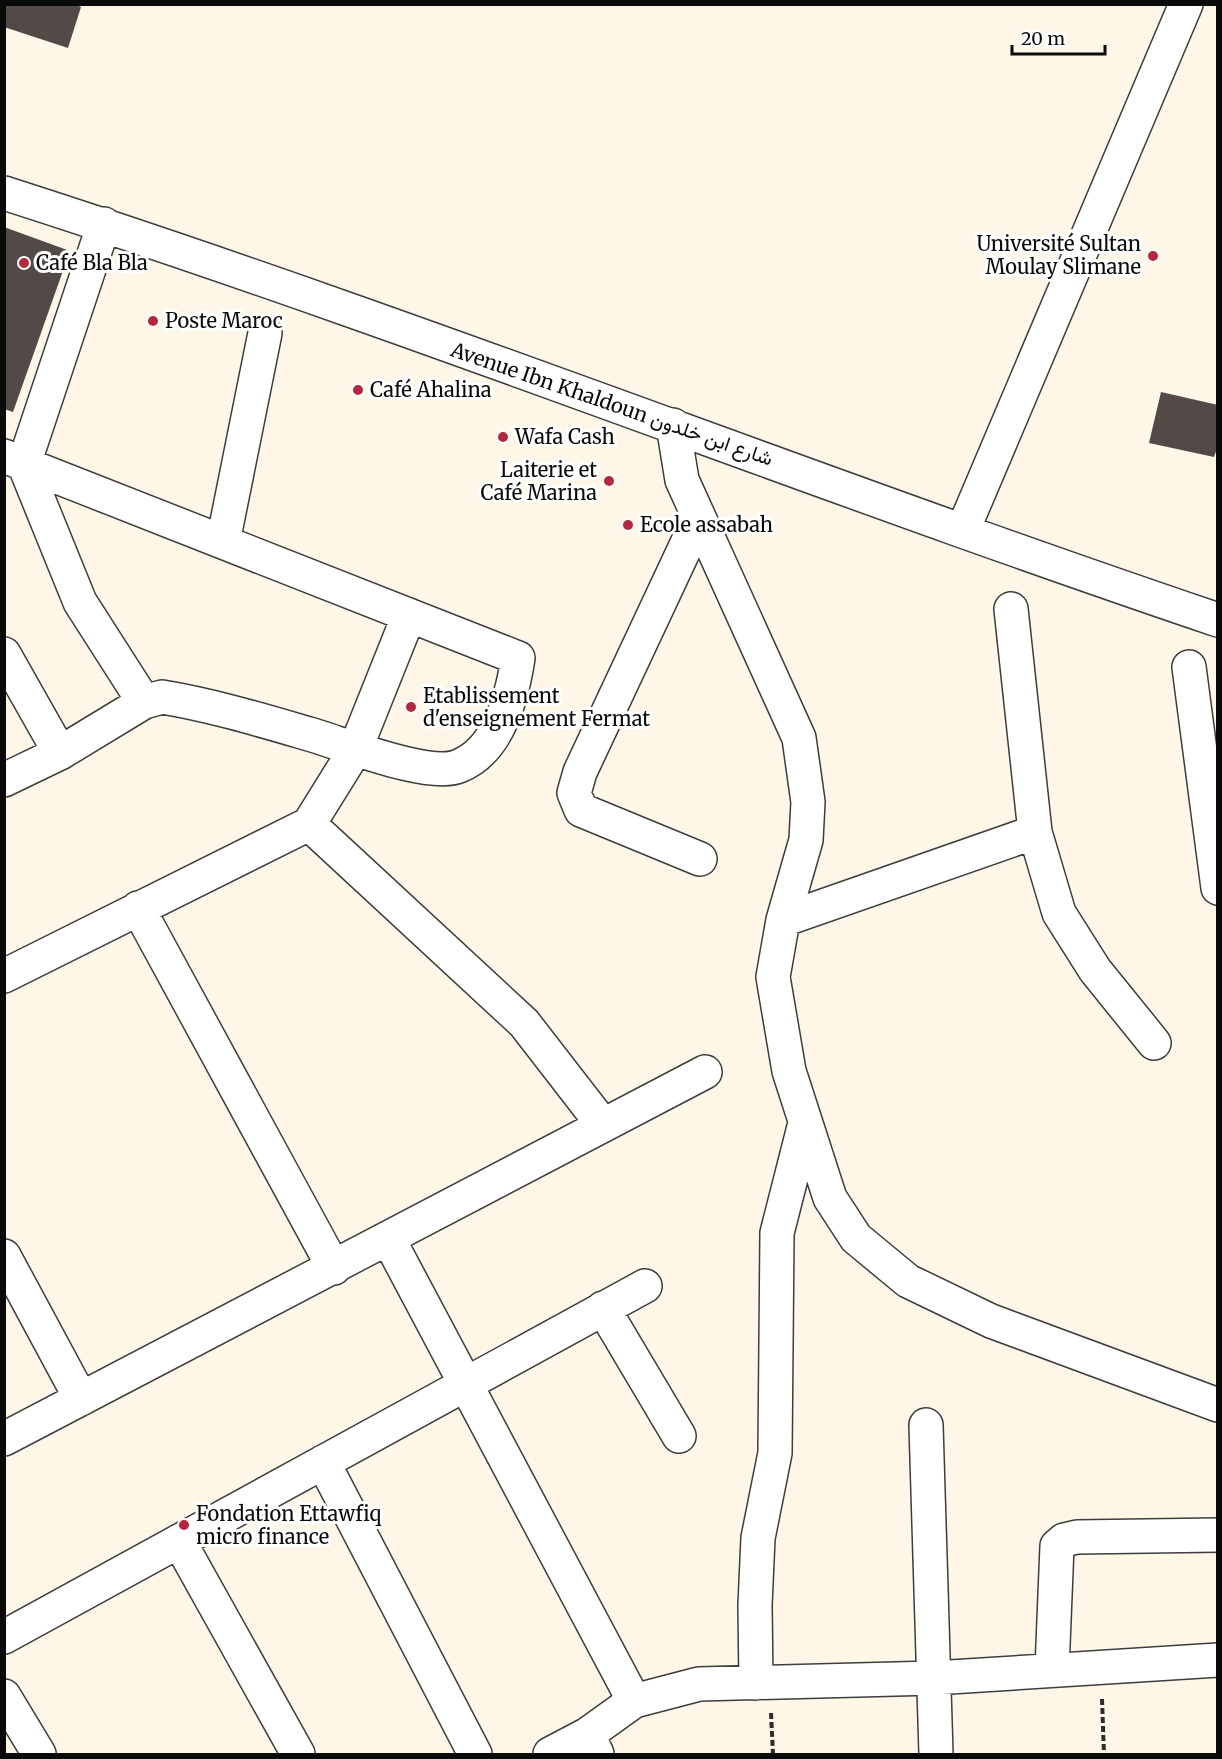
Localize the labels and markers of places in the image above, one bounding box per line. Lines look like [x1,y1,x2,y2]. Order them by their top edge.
place label: Université Sultan Moulay Slimane [976,231,1141,279]
marker: Université Sultan Moulay Slimane [1146,249,1160,263]
place label: Café Bla Bla [36,250,148,275]
marker: Café Bla Bla [17,256,31,270]
place label: Poste Maroc [165,308,283,333]
marker: Poste Maroc [146,314,160,328]
place label: Café Ahalina [370,377,492,402]
marker: Café Ahalina [351,383,365,397]
place label: Wafa Cash [514,424,615,449]
marker: Wafa Cash [496,430,510,444]
place label: Laiterie et Café Marina [480,457,597,505]
marker: Laiterie et Café Marina [602,474,616,488]
place label: Ecole assabah [640,512,773,537]
marker: Ecole assabah [621,518,635,532]
place label: Etablissement d'enseignement Fermat [423,683,650,731]
marker: Etablissement d'enseignement Fermat [404,700,418,714]
place label: Fondation Ettawfiq micro finance [196,1501,382,1549]
marker: Fondation Ettawfiq micro finance [177,1518,191,1532]

